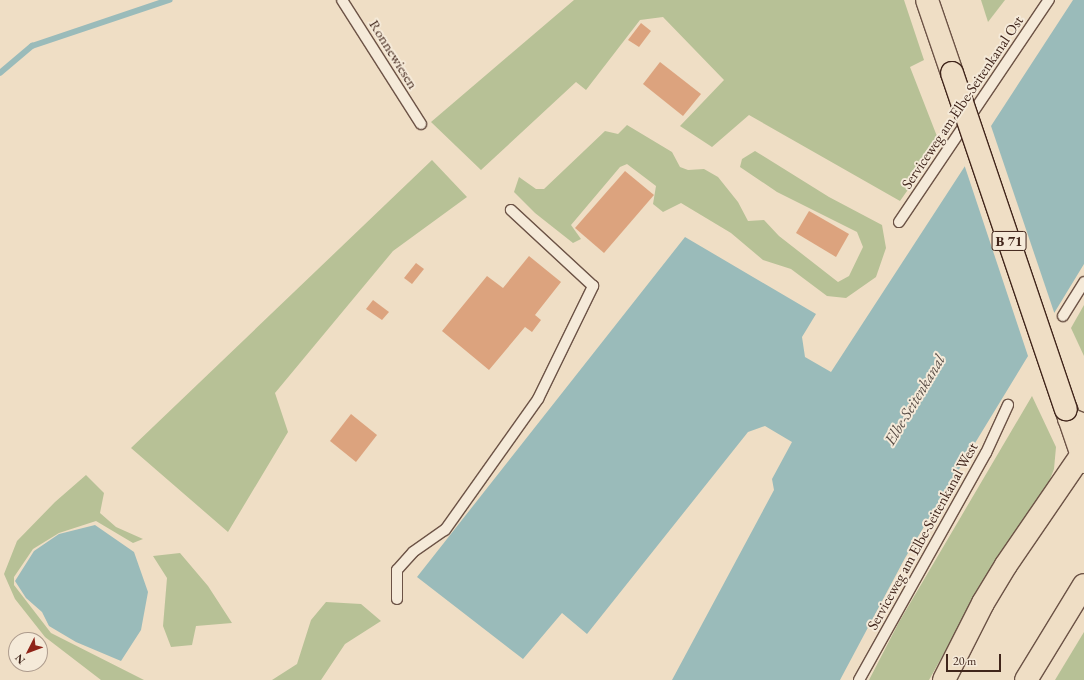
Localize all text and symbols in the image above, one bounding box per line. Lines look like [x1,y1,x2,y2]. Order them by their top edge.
street label: Serviceweg am Elbe-Seitenkanal Ost [897,12,1027,192]
street label: Ronnewiesen [366,16,422,92]
road number: B 71 [991,229,1027,253]
water label: Elbe-Seitenkanal [881,351,949,449]
street label: Serviceweg am Elbe-Seitenkanal West [863,439,981,633]
north arrow [8,632,48,672]
scale bar [948,646,1003,672]
text: N [12,651,28,667]
text: 20 m [953,653,976,669]

